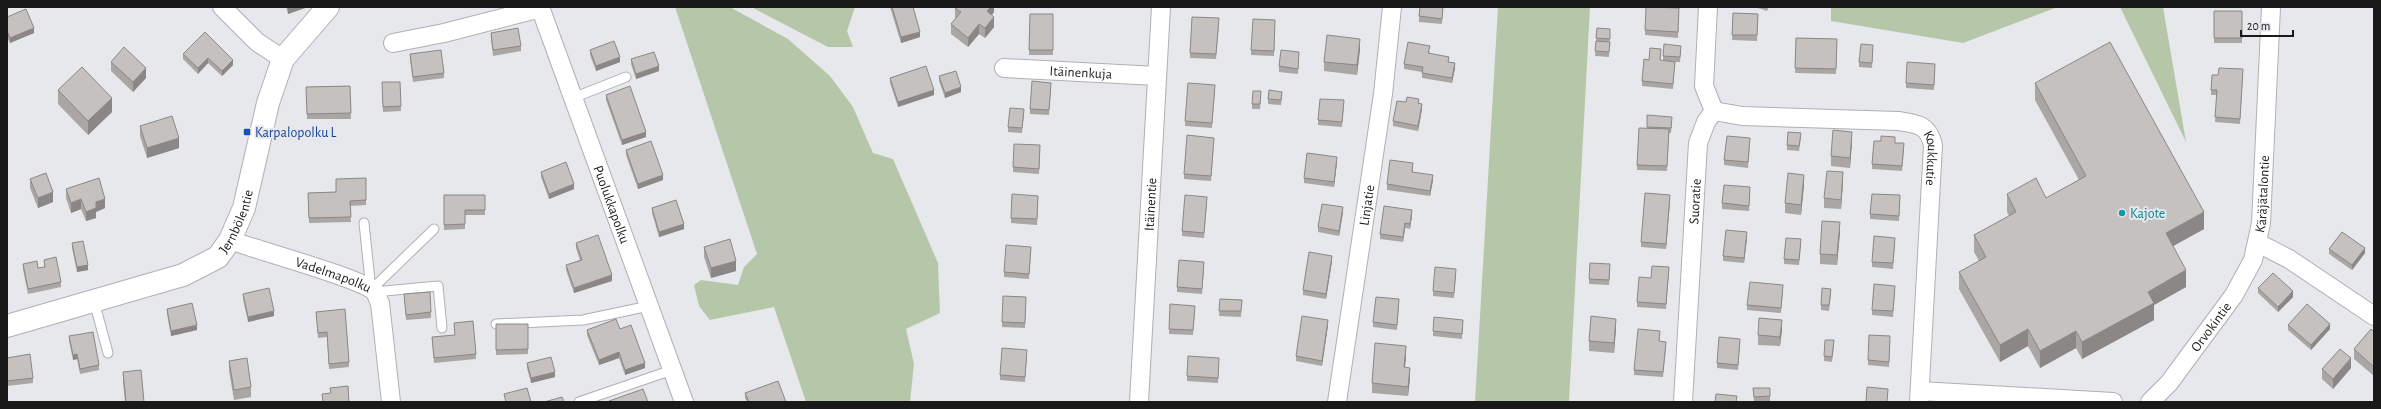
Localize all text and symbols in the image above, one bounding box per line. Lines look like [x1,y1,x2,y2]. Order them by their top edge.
scale bar [2241,12,2293,38]
text: 20 m [2247,20,2270,32]
street label: Itäinenkuja [1049,64,1113,82]
place label: Karpalopolku L [255,126,337,140]
marker: Karpalopolku L [242,127,252,137]
street label: Koukkutie [1920,128,1939,186]
street label: Käräjätalontie [2253,155,2272,234]
street label: Puolukkapolku [590,164,632,245]
street label: Itäinentie [1143,177,1159,231]
street label: Suoratie [1687,178,1704,225]
street label: Linjatie [1357,184,1377,227]
street label: Jernbölentie [217,189,256,256]
place label: Kajote [2130,207,2165,221]
marker: Kajote [2117,208,2127,218]
street label: Vadelmapolku [294,255,373,296]
street label: Orvokintie [2189,300,2234,354]

